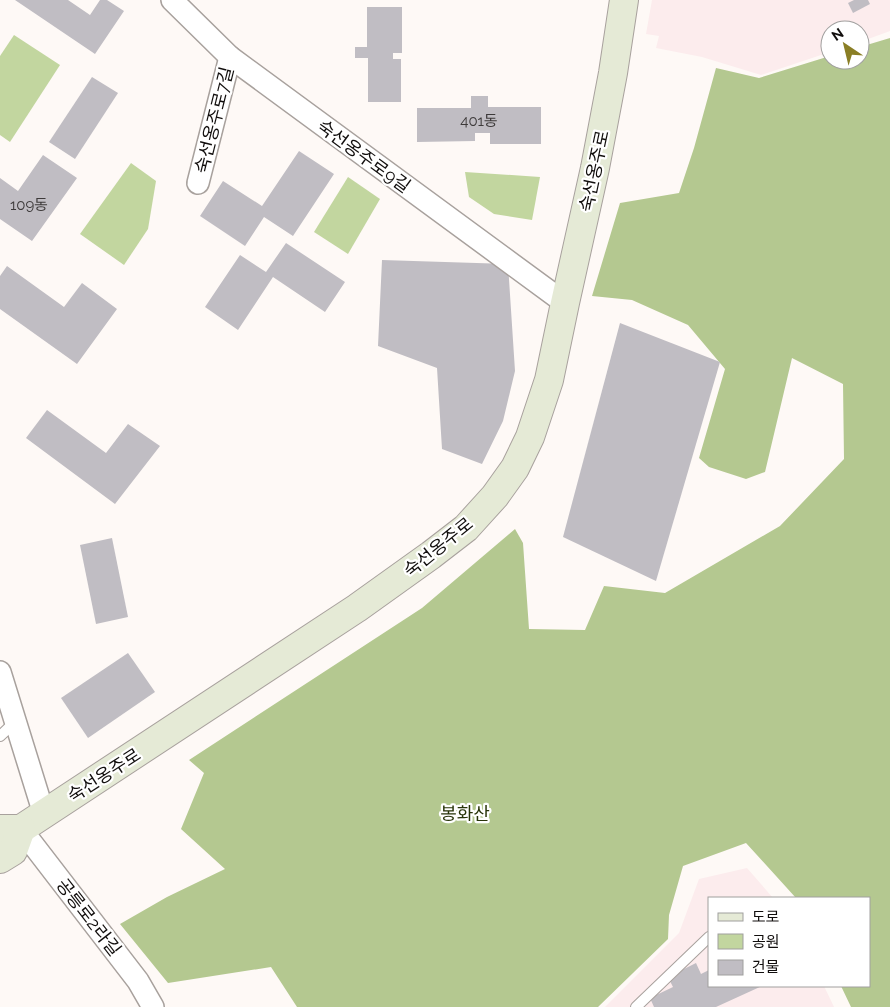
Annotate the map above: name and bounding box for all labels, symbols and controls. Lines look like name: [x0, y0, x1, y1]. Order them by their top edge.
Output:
north arrow: [820, 20, 870, 70]
text: N: [829, 25, 847, 44]
street label: 숙선옹주로7길: [191, 65, 237, 175]
house number: 401동: [460, 112, 498, 130]
street label: 숙선옹주로9길: [313, 115, 415, 197]
street label: 숙선옹주로: [575, 128, 613, 214]
house number: 109동: [10, 196, 48, 214]
street label: 숙선옹주로: [399, 513, 477, 581]
street label: 숙선옹주로: [64, 744, 144, 806]
park label: 봉화산: [440, 803, 490, 824]
street label: 공릉로2라길: [52, 874, 126, 960]
legend: [708, 897, 870, 987]
text: 도로: [752, 908, 780, 926]
text: 공원: [752, 933, 780, 951]
text: 건물: [752, 958, 780, 976]

